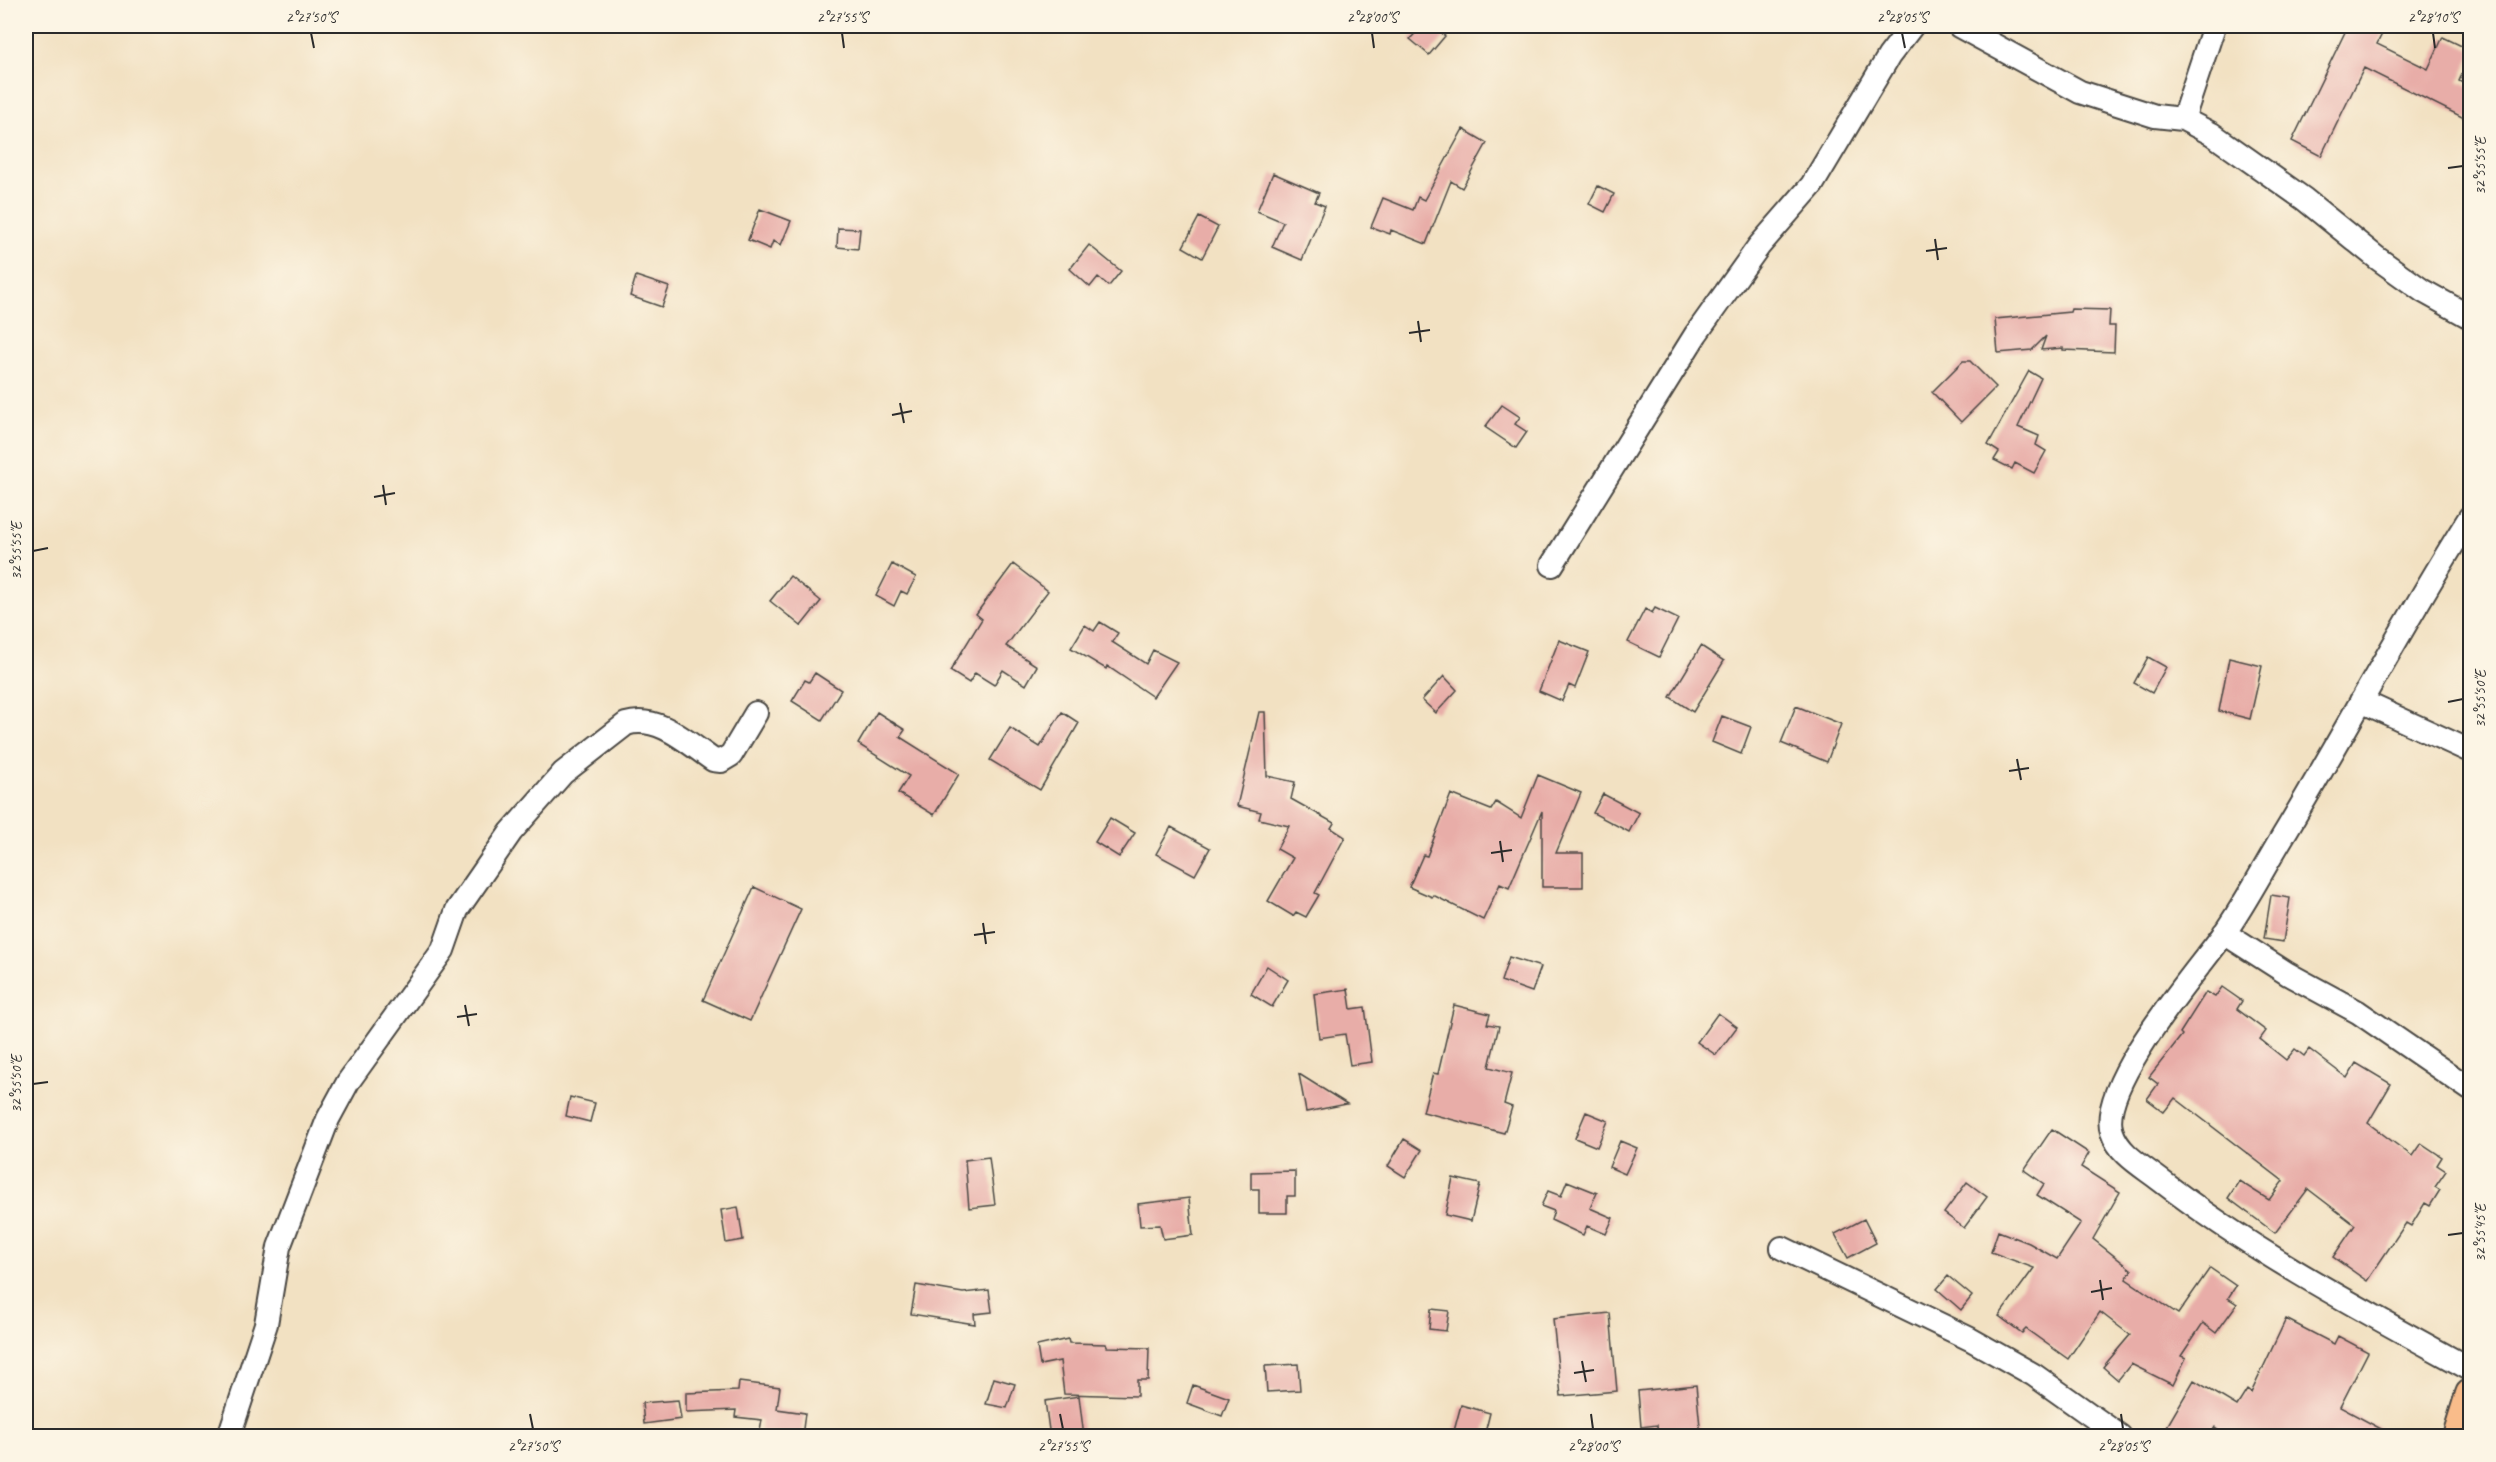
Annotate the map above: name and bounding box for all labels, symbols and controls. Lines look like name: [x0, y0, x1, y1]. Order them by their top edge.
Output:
text: 2°27'50"S: [286, 8, 339, 27]
text: 2°27'55"S: [817, 8, 870, 27]
text: 2°28'00"S: [1347, 8, 1400, 27]
text: 2°28'05"S: [1877, 8, 1930, 27]
text: 2°28'10"S: [2408, 8, 2461, 27]
text: 32°55'55"E: [2471, 135, 2490, 195]
text: 32°55'55"E: [7, 520, 26, 580]
text: 32°55'50"E: [2471, 668, 2490, 728]
text: 32°55'50"E: [7, 1053, 26, 1113]
text: 32°55'45"E: [2471, 1202, 2490, 1262]
text: 2°27'50"S: [508, 1437, 561, 1456]
text: 2°27'55"S: [1038, 1437, 1091, 1456]
text: 2°28'00"S: [1568, 1437, 1621, 1456]
text: 2°28'05"S: [2098, 1437, 2151, 1456]

